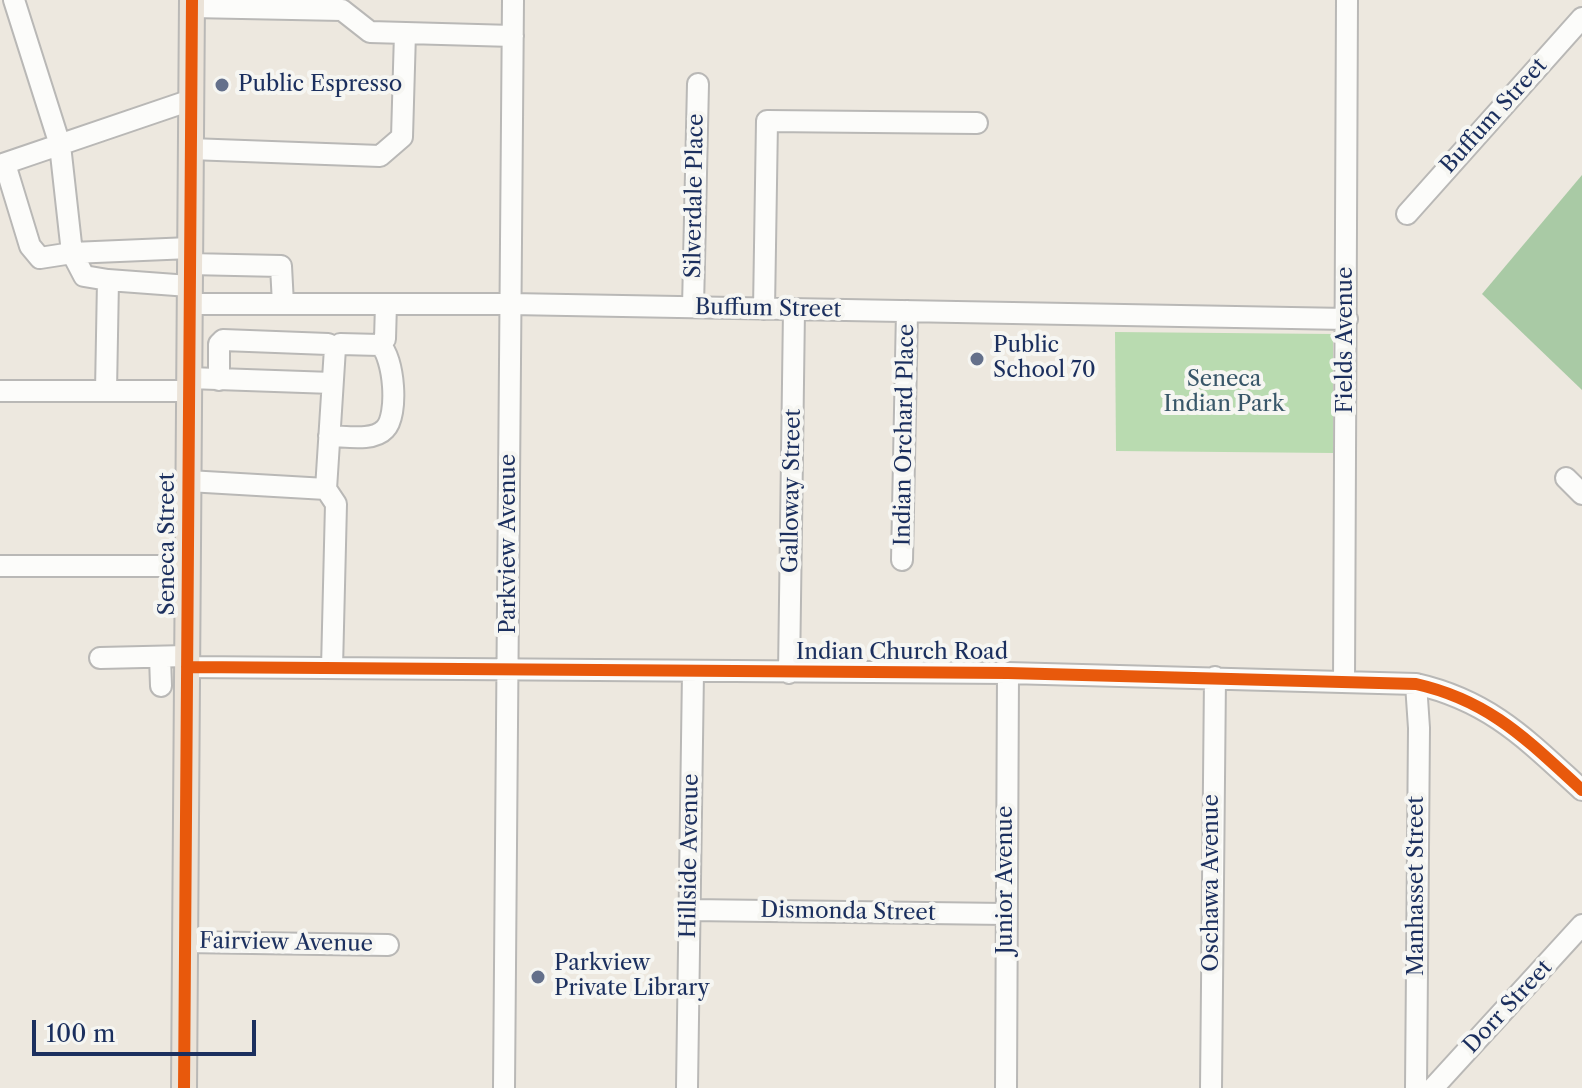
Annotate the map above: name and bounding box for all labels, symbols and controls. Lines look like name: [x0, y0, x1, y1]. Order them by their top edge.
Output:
street label: Buffum Street: [1435, 53, 1553, 179]
place label: Public Espresso: [238, 72, 402, 98]
marker: Public Espresso: [213, 76, 231, 94]
street label: Silverdale Place: [680, 113, 710, 279]
street label: Fields Avenue: [1333, 267, 1359, 413]
street label: Buffum Street: [695, 295, 841, 323]
street label: Indian Orchard Place: [890, 324, 920, 546]
place label: Public School 70: [993, 333, 1096, 384]
marker: Public School 70: [968, 350, 986, 368]
park label: Seneca Indian Park: [1163, 367, 1285, 418]
street label: Galloway Street: [777, 409, 807, 573]
street label: Parkview Avenue: [496, 454, 522, 634]
street label: Seneca Street: [155, 473, 181, 615]
street label: Indian Church Road: [796, 640, 1008, 666]
street label: Hillside Avenue: [675, 773, 705, 939]
street label: Oschawa Avenue: [1199, 794, 1225, 972]
street label: Manhasset Street: [1404, 796, 1430, 976]
street label: Junior Avenue: [993, 806, 1019, 954]
street label: Dismonda Street: [760, 897, 936, 927]
street label: Fairview Avenue: [199, 928, 373, 958]
place label: Parkview Private Library: [554, 951, 710, 1002]
street label: Dorr Street: [1458, 955, 1558, 1059]
marker: Parkview Private Library: [529, 968, 547, 986]
scale bar: [36, 1004, 260, 1054]
text: 100 m: [46, 1019, 115, 1048]

